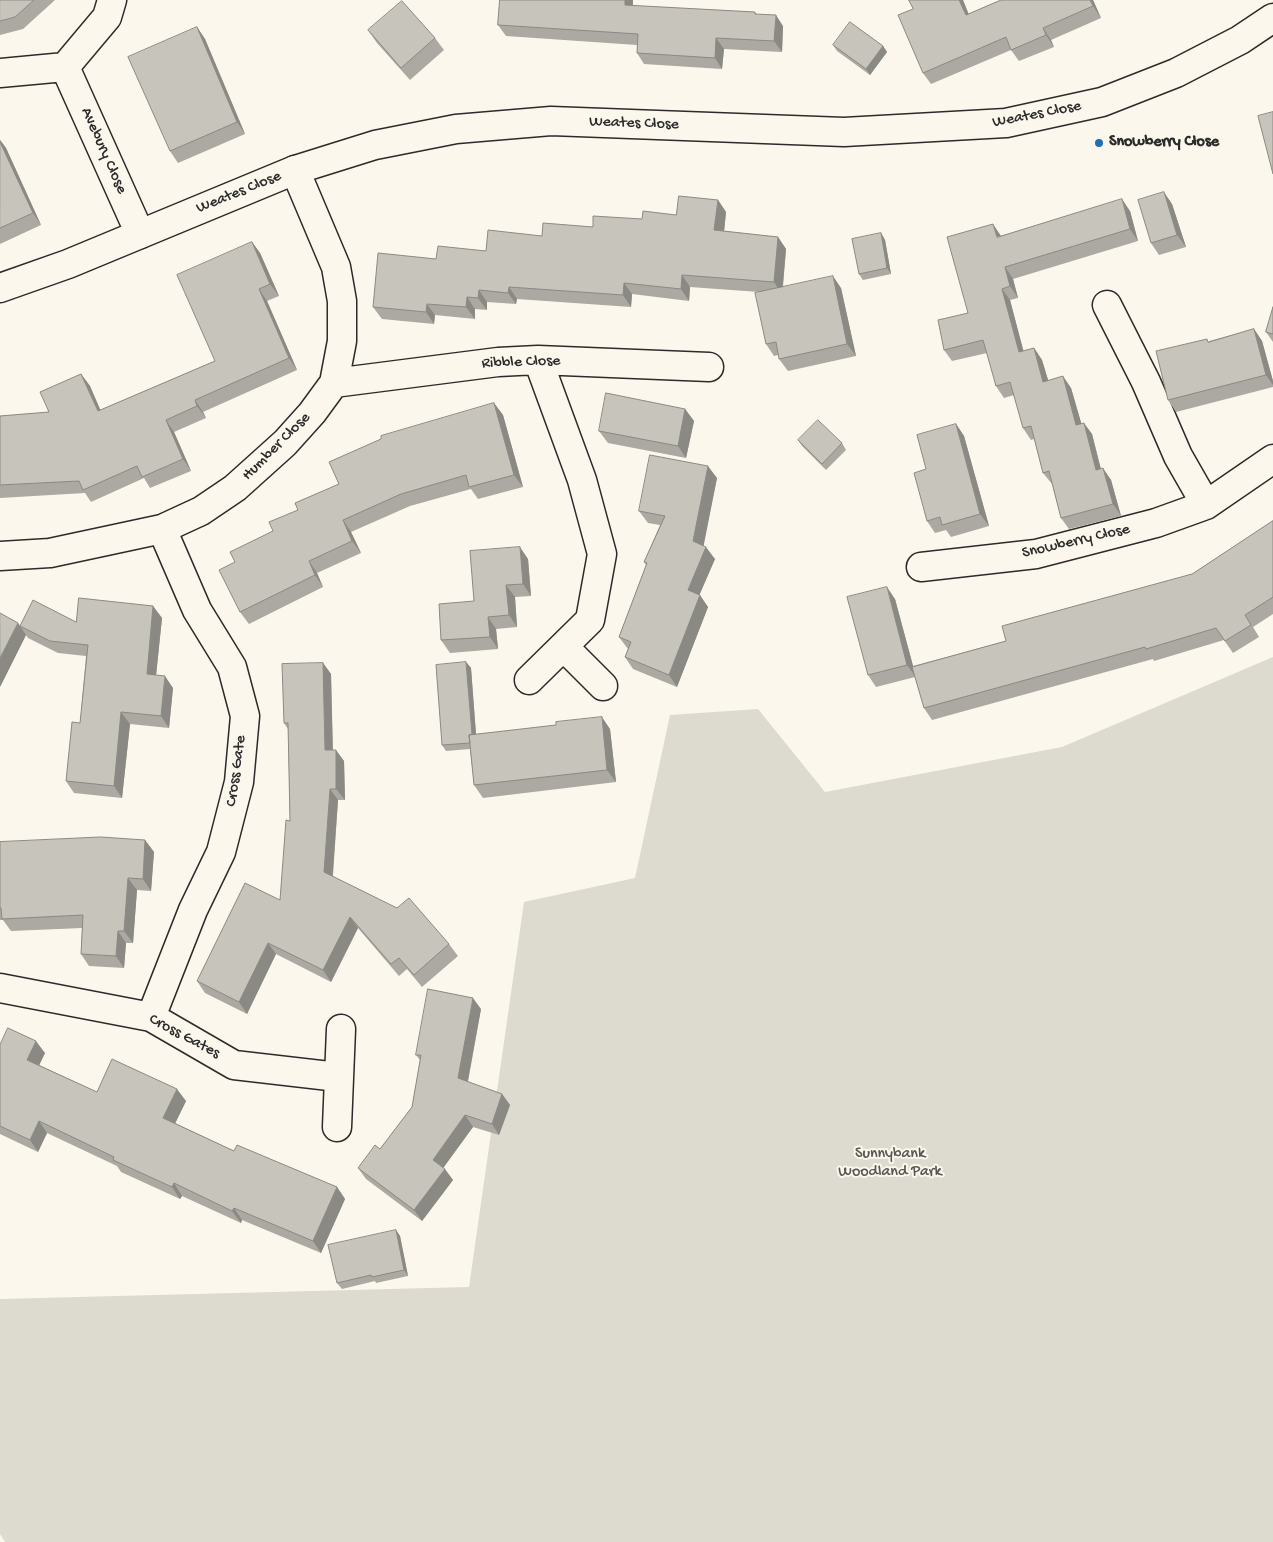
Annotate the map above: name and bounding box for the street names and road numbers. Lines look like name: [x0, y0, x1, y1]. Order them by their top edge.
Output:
street label: Weates Close: [991, 97, 1083, 133]
street label: Avebury Close: [75, 105, 131, 197]
street label: Weates Close: [589, 113, 679, 135]
street label: Weates Close: [194, 167, 284, 219]
street label: Ribble Close: [481, 352, 561, 374]
street label: Humber Close: [239, 409, 315, 485]
street label: Snowberry Close: [1020, 520, 1132, 564]
street label: Cross Gate: [222, 734, 252, 808]
street label: Cross Gates: [145, 1010, 223, 1064]

